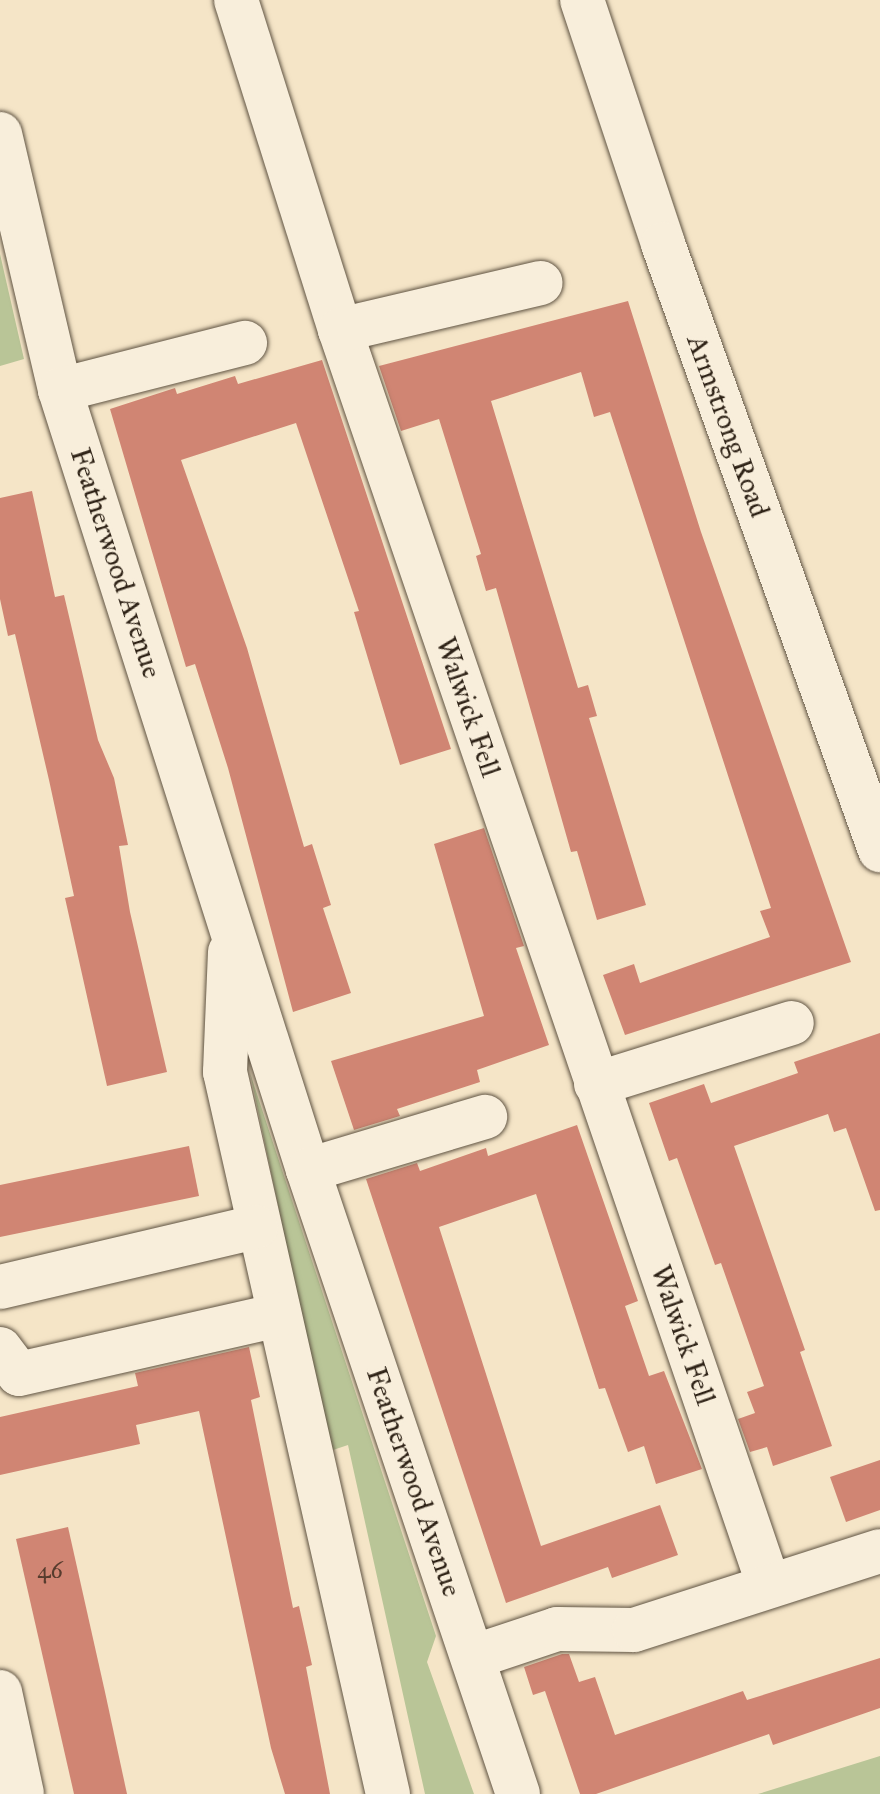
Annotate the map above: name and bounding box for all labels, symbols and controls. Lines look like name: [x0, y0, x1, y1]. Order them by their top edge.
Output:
street label: Armstrong Road: [679, 330, 777, 522]
street label: Featherwood Avenue: [63, 444, 169, 682]
street label: Walwick Fell: [428, 633, 508, 781]
street label: Walwick Fell: [643, 1261, 723, 1409]
street label: Featherwood Avenue: [359, 1363, 469, 1601]
house number: 46: [37, 1557, 63, 1585]

